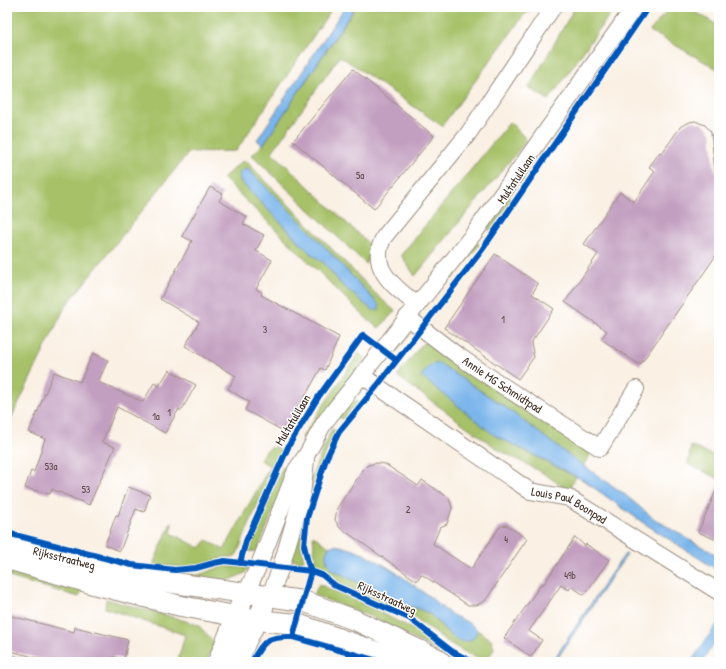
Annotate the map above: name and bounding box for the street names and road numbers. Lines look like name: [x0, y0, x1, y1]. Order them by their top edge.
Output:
street label: Multatulilaan: [493, 150, 539, 207]
street label: Annie MG Schmidtpad: [459, 352, 546, 417]
street label: Multatulilaan: [271, 391, 314, 448]
street label: Louis Paul Boonpad: [530, 482, 611, 528]
street label: Rijksstraatweg: [32, 542, 97, 574]
street label: Rijksstraatweg: [355, 577, 419, 619]

